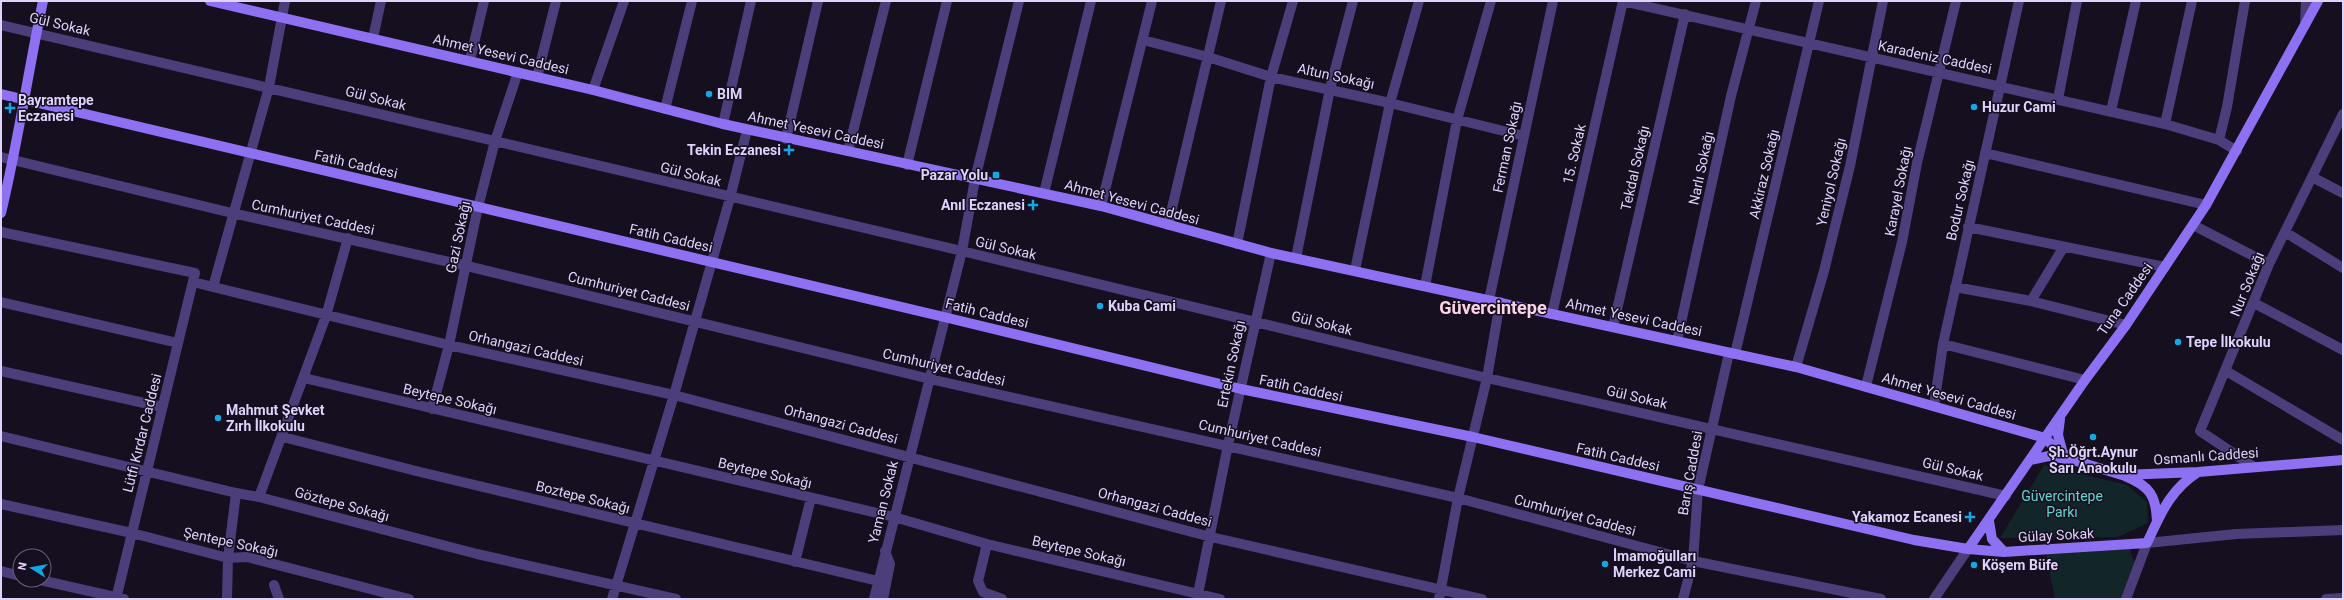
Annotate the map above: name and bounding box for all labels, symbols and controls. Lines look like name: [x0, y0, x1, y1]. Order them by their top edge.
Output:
street label: Gül Sokak: [28, 9, 93, 39]
street label: Ahmet Yesevi Caddesi: [432, 31, 570, 77]
street label: Karadeniz Caddesi: [1877, 37, 1993, 77]
street label: Altun Sokağı: [1296, 60, 1376, 92]
street label: Gül Sokak: [344, 83, 409, 114]
place label: BIM: [717, 86, 742, 102]
marker: BIM: [704, 89, 714, 99]
place label: Bayramtepe Eczanesi: [18, 92, 94, 124]
place label: Huzur Cami: [1982, 99, 2056, 115]
street label: Ferman Sokağı: [1489, 100, 1525, 194]
marker: Huzur Cami: [1969, 102, 1979, 112]
marker: Bayramtepe Eczanesi: [5, 103, 15, 113]
street label: Ahmet Yesevi Caddesi: [746, 108, 886, 152]
street label: 15. Sokak: [1559, 122, 1589, 186]
street label: Tekdal Sokağı: [1617, 124, 1653, 212]
street label: Akkiraz Sokağı: [1746, 128, 1782, 220]
street label: Narlı Sokağı: [1685, 130, 1717, 206]
street label: Yeniyol Sokağı: [1813, 136, 1849, 228]
place label: Tekin Eczanesi: [687, 142, 781, 158]
marker: Tekin Eczanesi: [784, 145, 794, 155]
street label: Karayel Sokağı: [1881, 145, 1915, 237]
street label: Fatih Caddesi: [313, 147, 399, 181]
street label: Bodur Sokağı: [1943, 158, 1977, 242]
street label: Gül Sokak: [659, 159, 724, 190]
place label: Pazar Yolu: [921, 167, 988, 183]
marker: Pazar Yolu: [991, 170, 1001, 180]
street label: Ahmet Yesevi Caddesi: [1063, 176, 1201, 228]
street label: Cumhuriyet Caddesi: [250, 196, 376, 238]
place label: Anıl Eczanesi: [941, 197, 1025, 213]
street label: Gazi Sokağı: [443, 199, 473, 275]
marker: Anıl Eczanesi: [1028, 200, 1038, 210]
street label: Fatih Caddesi: [628, 221, 714, 255]
street label: Gül Sokak: [974, 233, 1039, 263]
street label: Nur Sokağı: [2227, 249, 2267, 319]
street label: Tuna Caddesi: [2094, 260, 2156, 338]
street label: Cumhuriyet Caddesi: [566, 268, 692, 314]
street label: Fatih Caddesi: [944, 295, 1030, 331]
street label: Ahmet Yesevi Caddesi: [1564, 295, 1704, 339]
district label: Güvercintepe: [1439, 297, 1547, 318]
place label: Kuba Cami: [1108, 298, 1176, 314]
marker: Kuba Cami: [1095, 301, 1105, 311]
street label: Gül Sokak: [1290, 308, 1355, 339]
street label: Ertekin Sokağı: [1214, 319, 1248, 409]
street label: Orhangazi Caddesi: [467, 327, 585, 369]
place label: Tepe İlkokulu: [2186, 334, 2271, 350]
marker: Tepe İlkokulu: [2173, 337, 2183, 347]
street label: Cumhuriyet Caddesi: [881, 345, 1007, 389]
street label: Ahmet Yesevi Caddesi: [1880, 369, 2018, 423]
street label: Fatih Caddesi: [1258, 371, 1344, 405]
street label: Lütfi Kırdar Caddesi: [119, 372, 165, 494]
street label: Beytepe Sokağı: [402, 380, 498, 418]
street label: Gül Sokak: [1605, 382, 1670, 412]
street label: Orhangazi Caddesi: [782, 401, 900, 447]
place label: Mahmut Şevket Zırh İlkokulu: [226, 402, 325, 434]
marker: Mahmut Şevket Zırh İlkokulu: [213, 413, 223, 423]
street label: Cumhuriyet Caddesi: [1197, 416, 1323, 460]
street label: Barış Caddesi: [1675, 429, 1705, 517]
marker: Şh.Öğrt.Aynur Sarı Anaokulu: [2088, 432, 2098, 442]
street label: Fatih Caddesi: [1575, 440, 1661, 474]
place label: Şh.Öğrt.Aynur Sarı Anaokulu: [2048, 444, 2138, 476]
street label: Osmanlı Caddesi: [2153, 444, 2259, 468]
street label: Beytepe Sokağı: [717, 454, 813, 492]
street label: Gül Sokak: [1921, 454, 1986, 484]
street label: Yaman Sokak: [865, 458, 901, 545]
street label: Boztepe Sokağı: [534, 478, 632, 516]
street label: Göztepe Sokağı: [293, 484, 391, 524]
street label: Orhangazi Caddesi: [1096, 484, 1214, 530]
park label: Güvercintepe Parkı: [2021, 488, 2103, 520]
street label: Cumhuriyet Caddesi: [1512, 491, 1638, 539]
place label: Yakamoz Ecanesi: [1852, 509, 1962, 525]
marker: Yakamoz Ecanesi: [1965, 512, 1975, 522]
street label: Şentepe Sokağı: [182, 524, 280, 560]
street label: Gülay Sokak: [2017, 525, 2095, 545]
street label: Beytepe Sokağı: [1031, 532, 1127, 570]
north arrow: [12, 548, 52, 588]
place label: İmamoğulları Merkez Cami: [1613, 548, 1696, 580]
place label: Köşem Büfe: [1982, 557, 2059, 573]
marker: İmamoğulları Merkez Cami: [1600, 559, 1610, 569]
marker: Köşem Büfe: [1969, 560, 1979, 570]
text: N: [16, 561, 30, 571]

